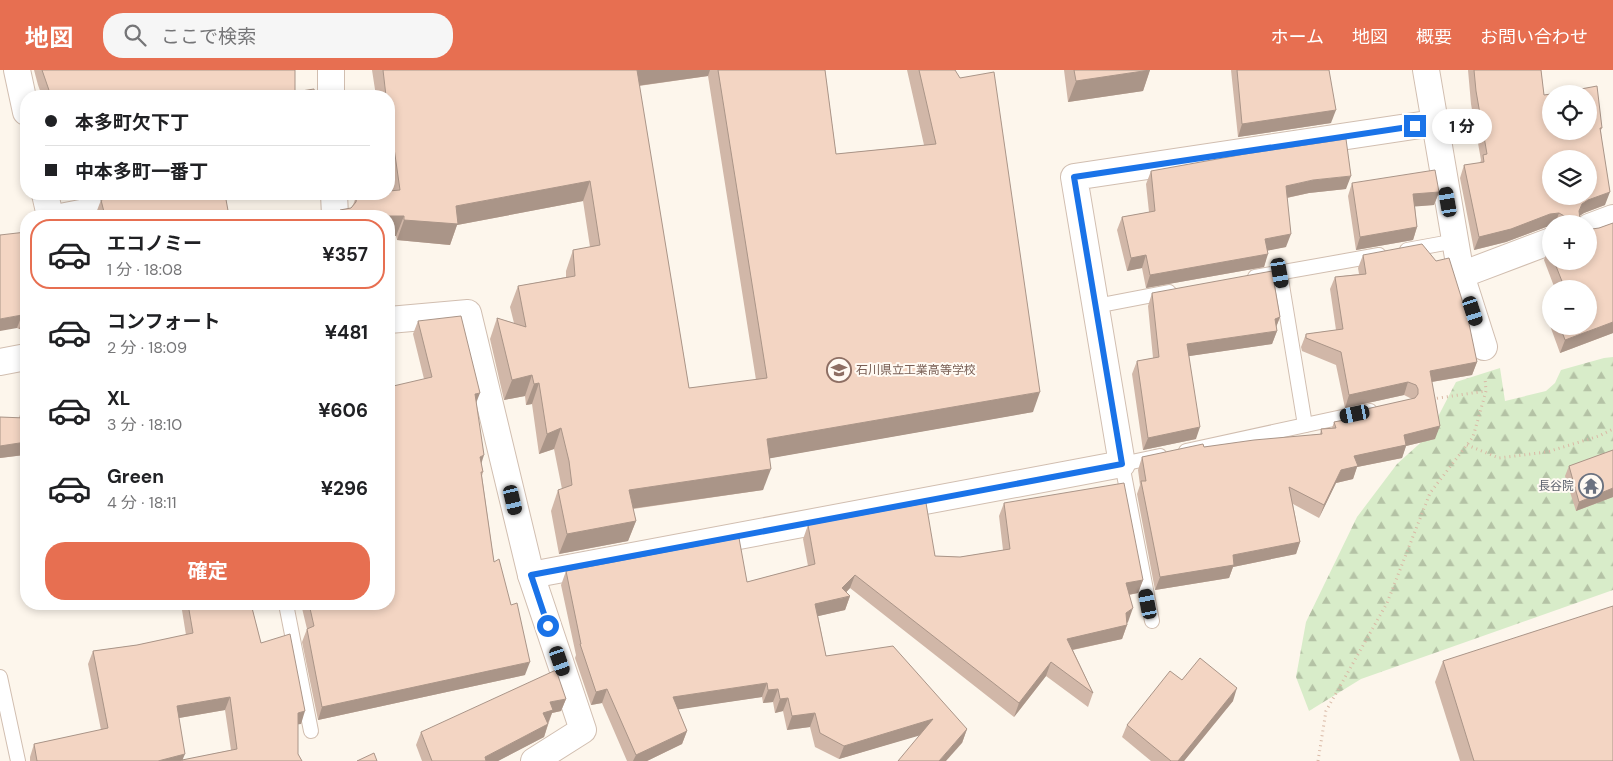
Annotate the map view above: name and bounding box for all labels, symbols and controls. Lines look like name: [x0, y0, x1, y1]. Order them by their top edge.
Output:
search box: [103, 13, 453, 58]
icon: search: [121, 21, 149, 49]
text: 地図: [25, 22, 73, 53]
text: ここで検索: [161, 24, 256, 49]
text: ホーム: [1271, 25, 1324, 49]
text: 地図: [1352, 25, 1388, 49]
text: 概要: [1416, 25, 1452, 49]
text: お問い合わせ: [1480, 25, 1588, 49]
map controls: [1542, 85, 1597, 335]
button: locate: [1542, 85, 1597, 140]
callout: 1 分: [1432, 108, 1492, 144]
text: 本多町欠下丁: [75, 110, 189, 135]
route end: [1404, 115, 1426, 137]
text: 1 分: [1449, 116, 1475, 137]
button: layers: [1542, 150, 1597, 205]
text: 中本多町一番丁: [75, 159, 208, 184]
car: [1438, 186, 1457, 218]
button: +: [1542, 215, 1597, 270]
text: エコノミー: [107, 231, 202, 256]
icon: car: [47, 232, 92, 277]
text: ¥357: [322, 242, 368, 267]
car: [1270, 257, 1289, 289]
text: 1 分 · 18:08: [107, 259, 183, 280]
button: −: [1542, 280, 1597, 335]
car: [1461, 294, 1484, 328]
text: コンフォート: [107, 309, 220, 334]
icon: car: [47, 310, 92, 355]
text: ¥481: [325, 320, 368, 345]
text: 2 分 · 18:09: [107, 337, 187, 358]
school or university icon: 石川県立工業高等学校: [826, 357, 852, 383]
place label: 石川県立工業高等学校: [856, 362, 976, 378]
text: XL: [107, 386, 130, 411]
icon: car: [47, 388, 92, 433]
text: ¥606: [318, 398, 368, 423]
car: [1338, 404, 1371, 424]
text: 3 分 · 18:10: [107, 414, 182, 435]
text: Green: [107, 464, 164, 489]
icon: car: [47, 466, 92, 511]
temple icon: 長谷院: [1578, 473, 1604, 499]
text: ¥296: [321, 476, 368, 501]
place label: 長谷院: [1538, 478, 1574, 494]
car: [502, 484, 523, 516]
text: 4 分 · 18:11: [107, 492, 177, 513]
button: 確定: [45, 542, 370, 600]
car: [1137, 588, 1158, 620]
route start: [537, 615, 559, 637]
car: [548, 644, 571, 678]

